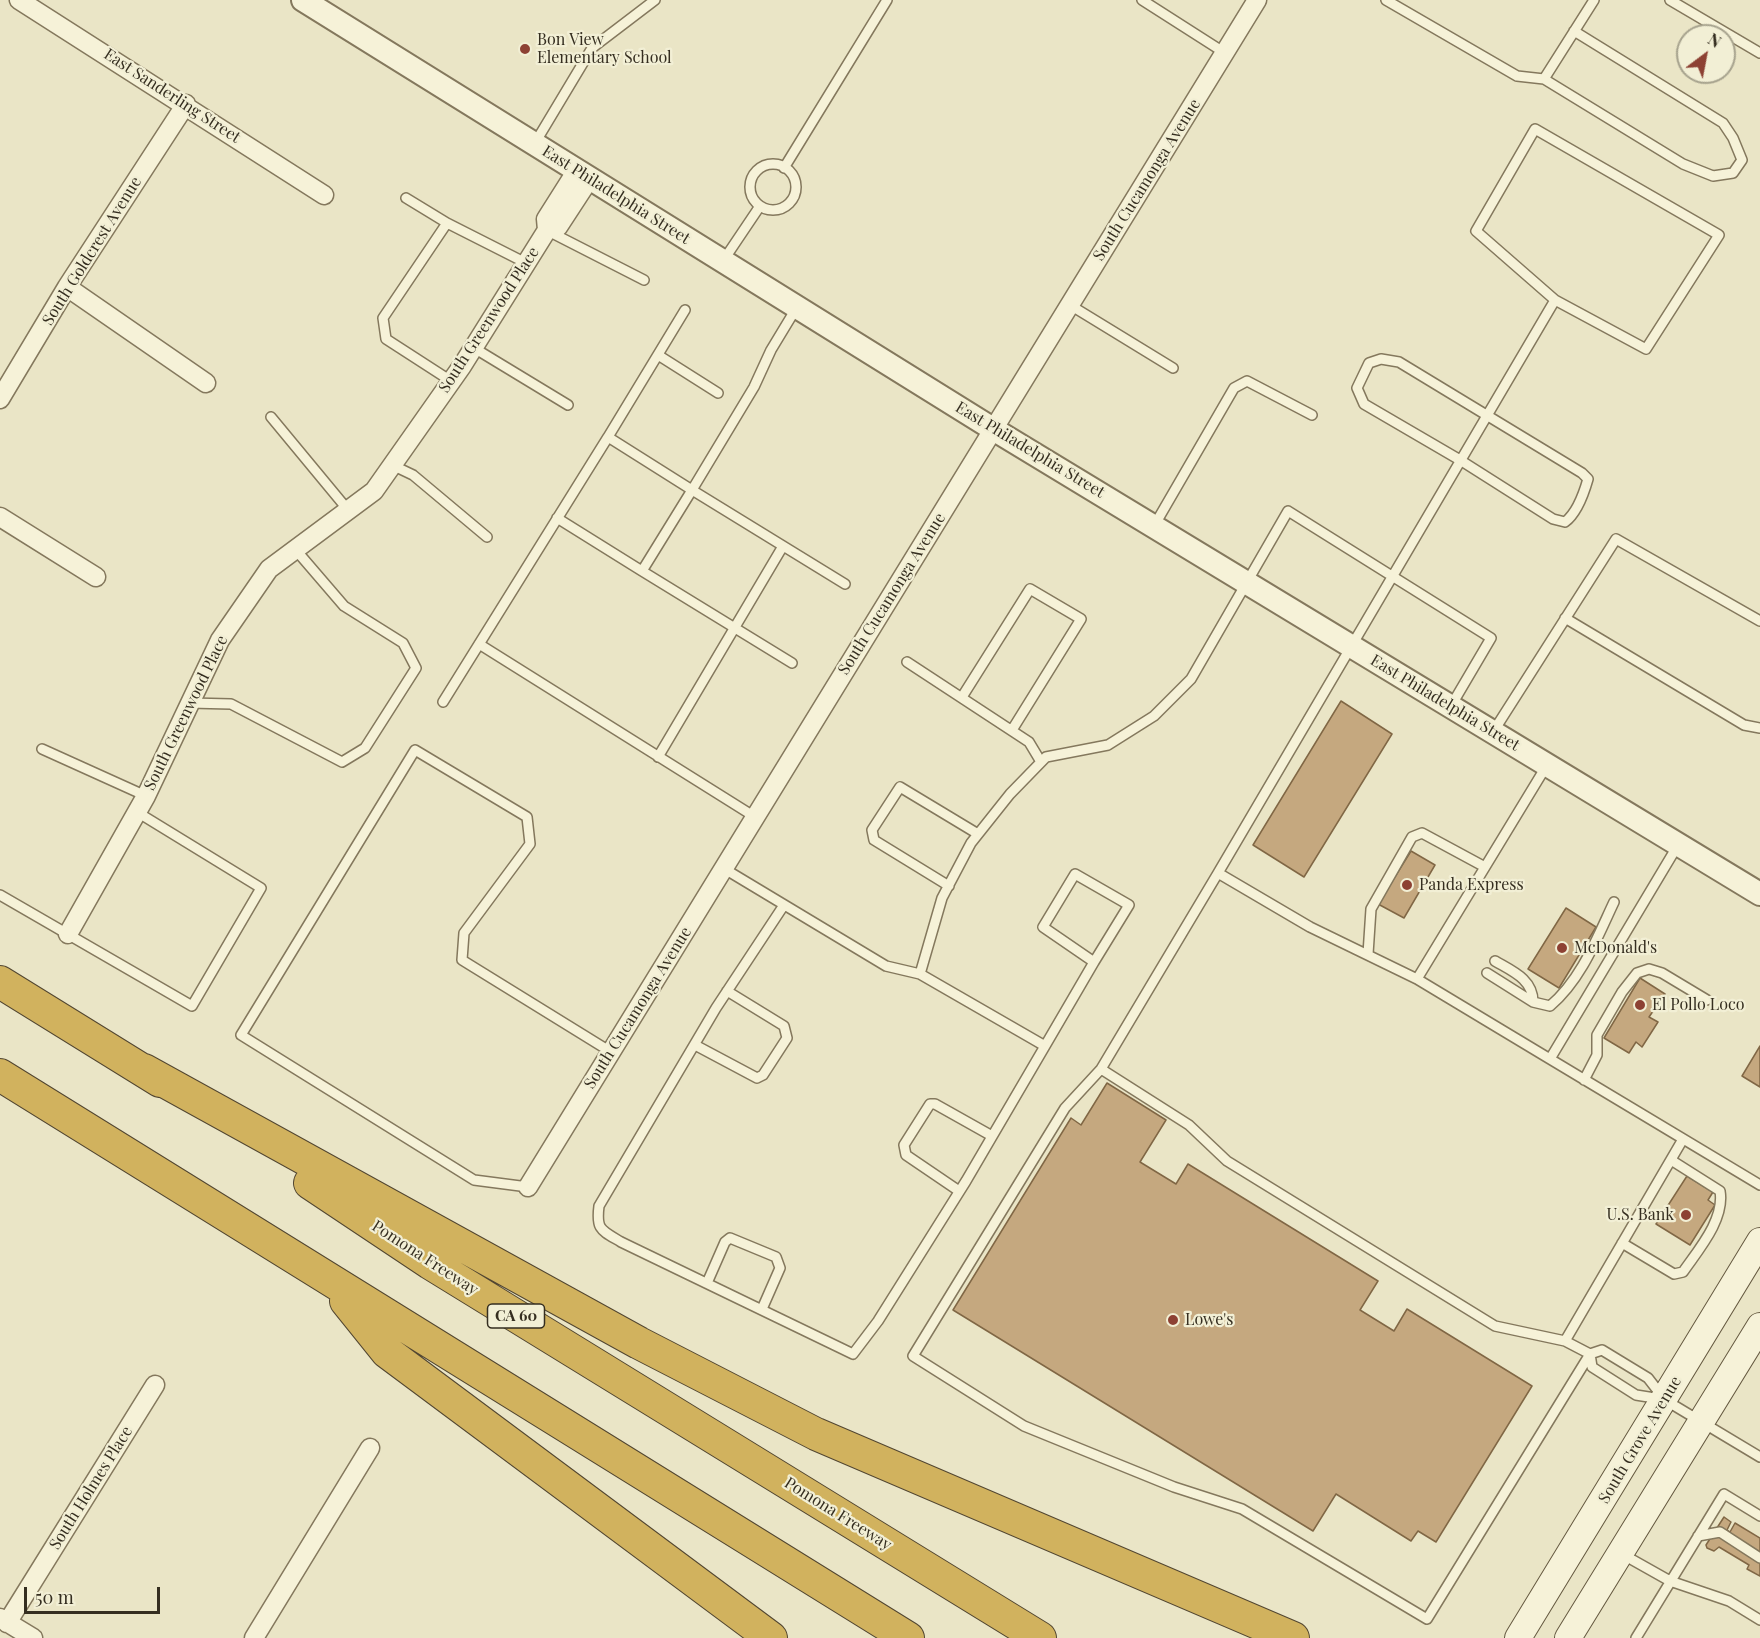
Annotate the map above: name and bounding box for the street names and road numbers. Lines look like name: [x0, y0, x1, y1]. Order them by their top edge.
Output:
street label: East Sanderling Street: [100, 45, 244, 147]
street label: South Cucamonga Avenue: [1089, 96, 1205, 264]
street label: East Philadelphia Street: [539, 142, 693, 248]
street label: South Goldcrest Avenue: [38, 173, 146, 329]
street label: South Greenwood Place: [435, 243, 543, 397]
street label: East Philadelphia Street: [952, 398, 1108, 502]
street label: South Cucamonga Avenue: [834, 510, 950, 678]
street label: South Greenwood Place: [140, 632, 232, 794]
street label: East Philadelphia Street: [1367, 651, 1523, 755]
street label: South Cucamonga Avenue: [580, 924, 696, 1092]
street label: Pomona Freeway: [368, 1217, 482, 1299]
road number: CA 60: [488, 1304, 544, 1328]
street label: South Grove Avenue: [1594, 1373, 1686, 1507]
street label: South Holmes Place: [45, 1423, 137, 1553]
street label: Pomona Freeway: [781, 1473, 895, 1555]

